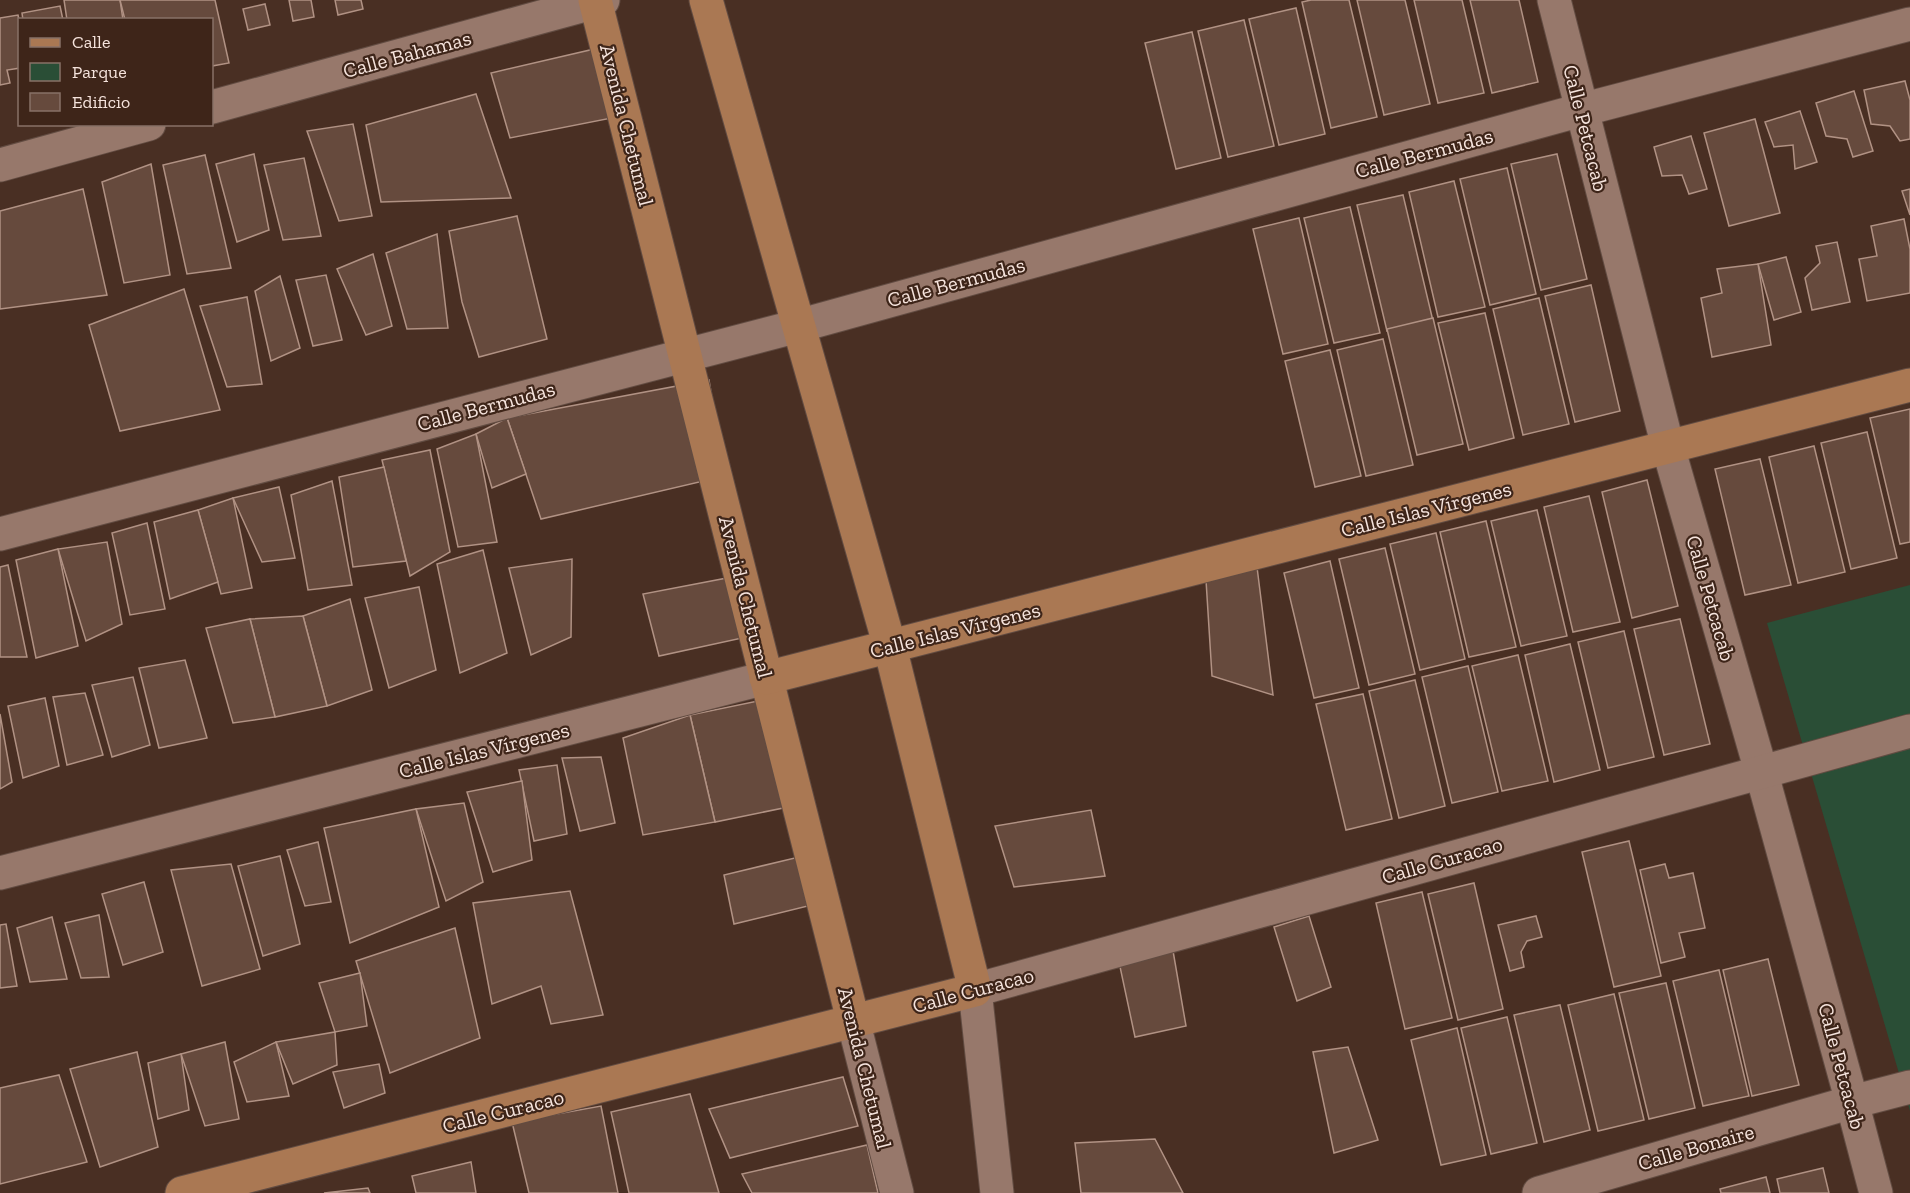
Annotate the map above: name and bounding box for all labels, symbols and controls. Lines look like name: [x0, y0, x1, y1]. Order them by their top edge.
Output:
legend: [18, 18, 213, 126]
street label: Calle Bahamas: [340, 25, 474, 83]
text: Calle: [72, 31, 110, 53]
street label: Avenida Chetumal: [595, 42, 659, 209]
text: Parque: [72, 61, 127, 83]
street label: Calle Petcacab: [1558, 62, 1614, 194]
text: Edificio: [72, 91, 130, 113]
street label: Calle Bermudas: [1352, 123, 1496, 183]
street label: Calle Bermudas: [884, 252, 1028, 312]
street label: Calle Bermudas: [414, 376, 558, 436]
street label: Calle Islas Vírgenes: [1338, 476, 1514, 542]
street label: Avenida Chetumal: [714, 514, 778, 681]
street label: Calle Petcacab: [1681, 532, 1741, 664]
street label: Calle Islas Vírgenes: [867, 597, 1043, 663]
street label: Calle Islas Vírgenes: [396, 717, 572, 783]
street label: Calle Curacao: [1379, 831, 1505, 889]
street label: Calle Curacao: [910, 962, 1036, 1018]
street label: Avenida Chetumal: [833, 985, 897, 1152]
street label: Calle Petcacab: [1813, 1000, 1871, 1132]
street label: Calle Curacao: [440, 1084, 566, 1138]
street label: Calle Bonaire: [1635, 1118, 1757, 1176]

